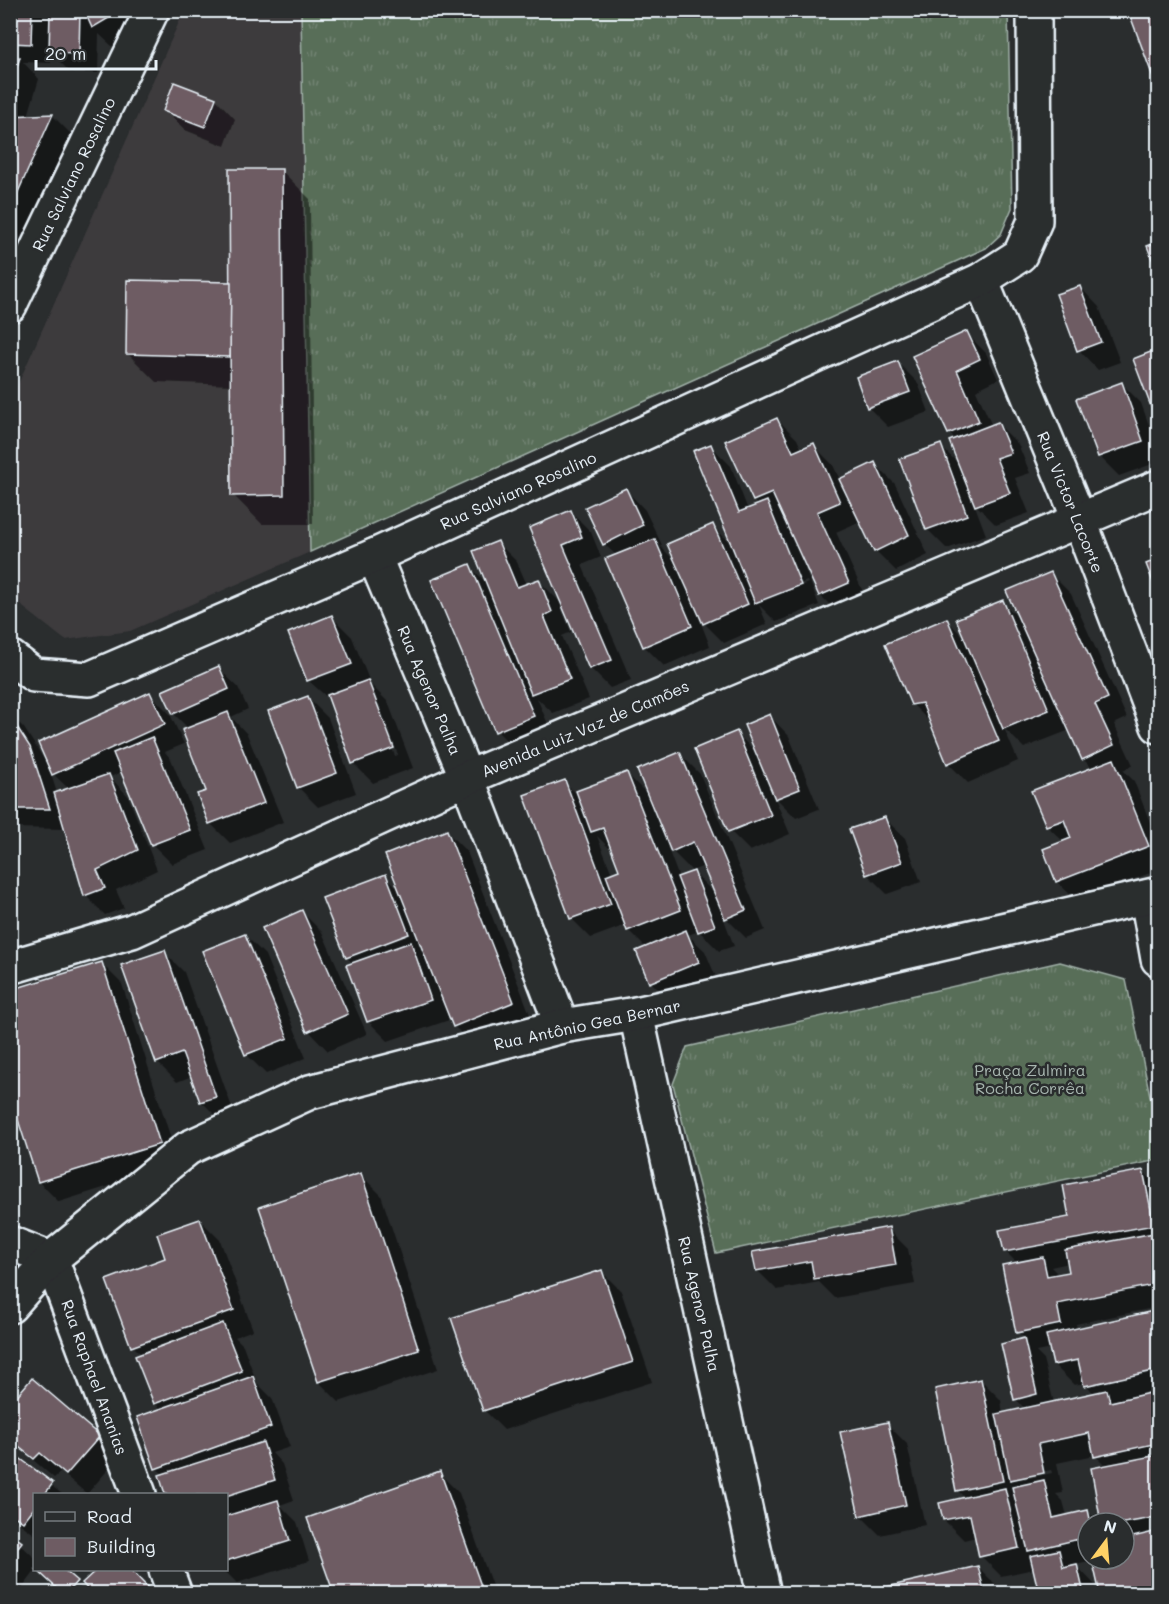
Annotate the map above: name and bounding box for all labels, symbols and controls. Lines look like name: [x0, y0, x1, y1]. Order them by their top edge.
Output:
scale bar: [36, 33, 156, 71]
text: 20 m: [45, 41, 86, 65]
street label: Rua Salviano Rosalino: [27, 94, 119, 254]
street label: Rua Victor Lacorte: [1033, 428, 1109, 576]
street label: Rua Salviano Rosalino: [437, 446, 599, 534]
street label: Rua Agenor Palha: [393, 622, 467, 758]
street label: Avenida Luiz Vaz de Camões: [478, 675, 692, 781]
street label: Rua Antônio Gea Bernar: [492, 994, 682, 1054]
park label: Praça Zulmira Rocha Corrêa: [974, 1059, 1086, 1098]
street label: Rua Agenor Palha: [674, 1234, 726, 1374]
street label: Rua Raphael Ananias: [57, 1297, 133, 1457]
legend: [33, 1493, 228, 1571]
text: Road: [87, 1504, 132, 1528]
north arrow: [1076, 1511, 1136, 1571]
text: N: [1102, 1514, 1119, 1538]
text: Building: [87, 1534, 155, 1558]

